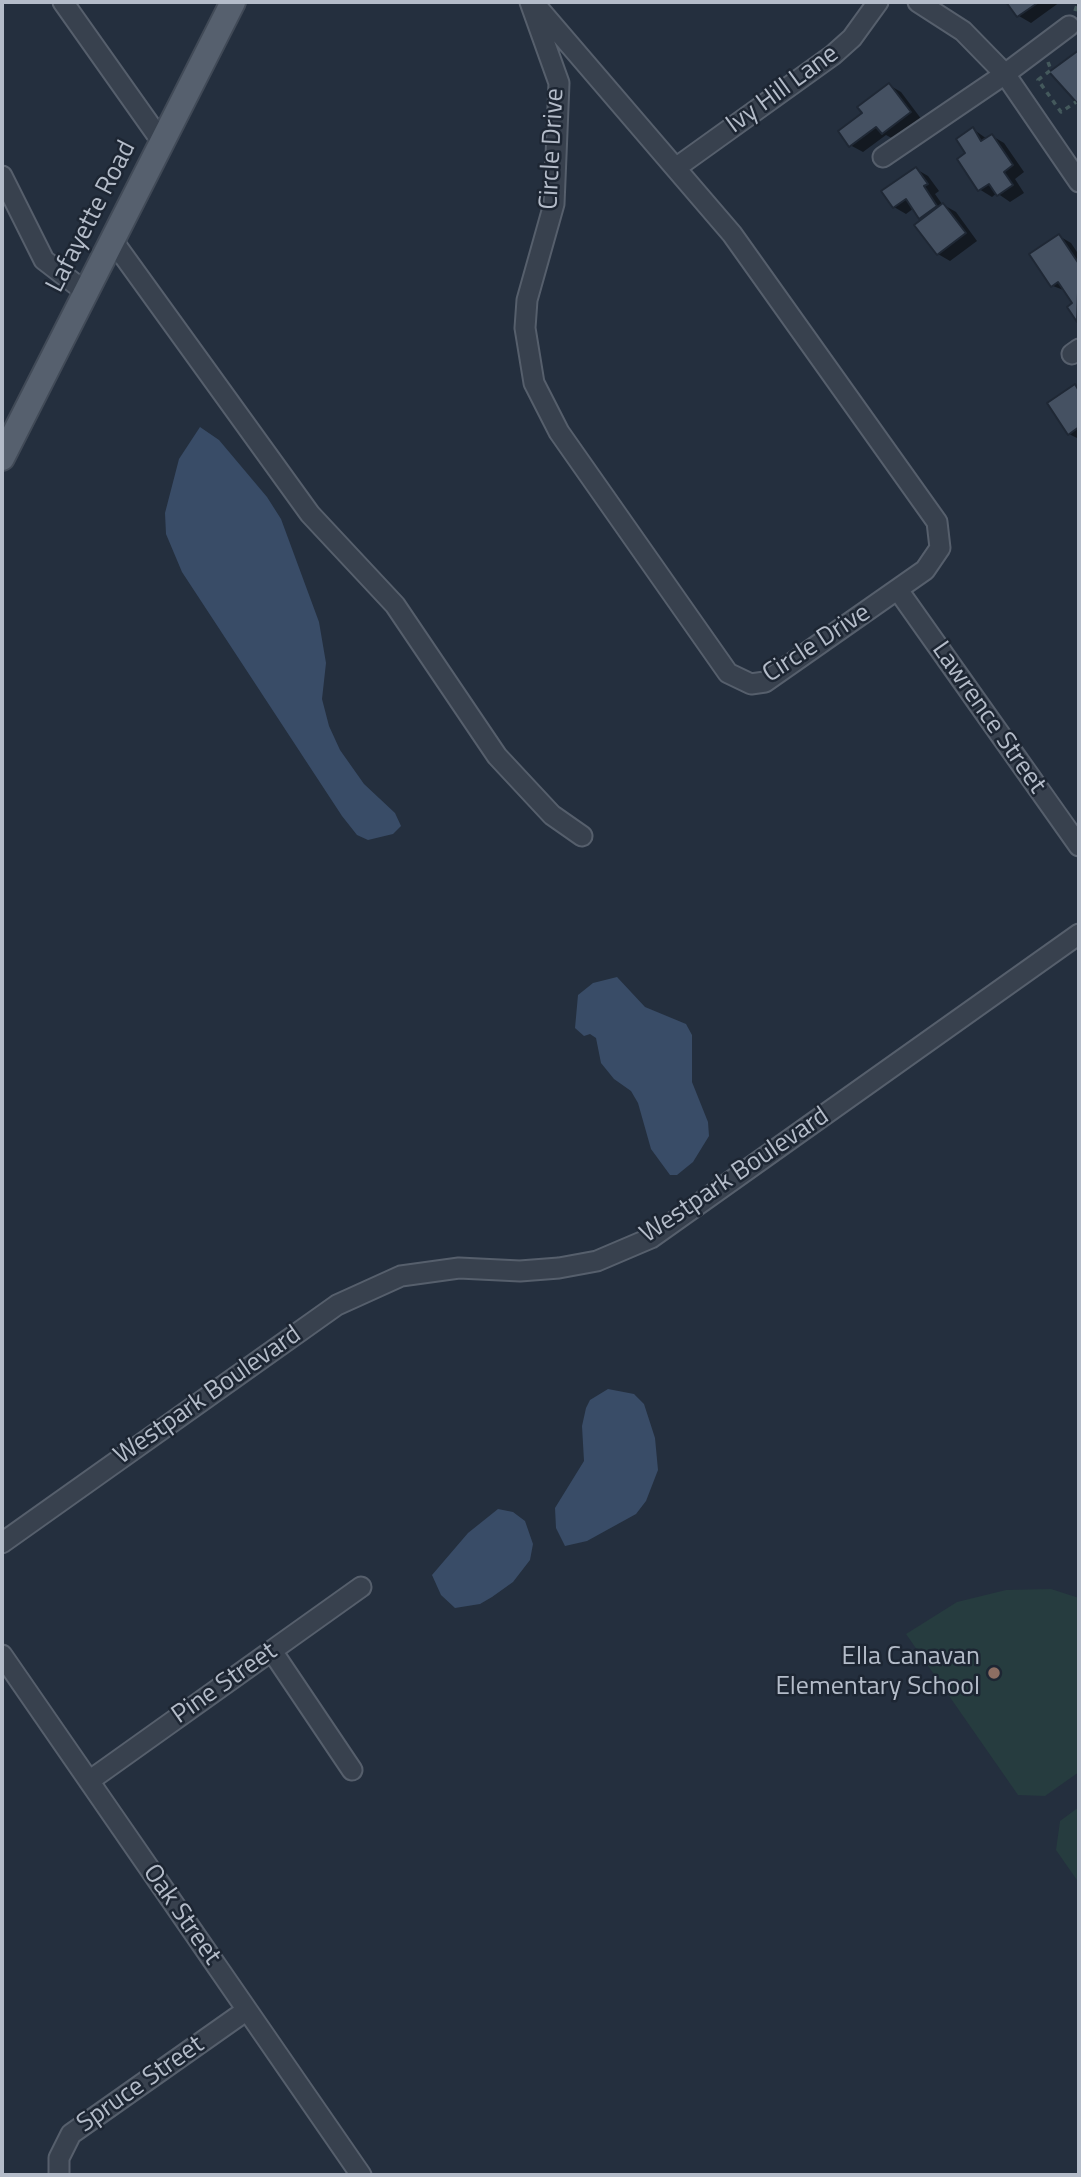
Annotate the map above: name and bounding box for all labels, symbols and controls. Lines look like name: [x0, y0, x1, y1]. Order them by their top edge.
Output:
street label: Ivy Hill Lane: [721, 39, 845, 141]
street label: Circle Drive: [534, 87, 572, 211]
street label: Lafayette Road: [40, 136, 144, 298]
street label: Circle Drive: [758, 598, 876, 690]
street label: Lawrence Street: [924, 636, 1052, 800]
street label: Westpark Boulevard: [635, 1101, 835, 1251]
street label: Westpark Boulevard: [109, 1320, 307, 1472]
street label: Pine Street: [167, 1637, 283, 1731]
place label: Ella Canavan Elementary School: [775, 1642, 980, 1704]
marker: Ella Canavan Elementary School: [986, 1665, 1002, 1681]
street label: Oak Street: [135, 1859, 227, 1971]
street label: Spruce Street: [72, 2030, 210, 2140]

